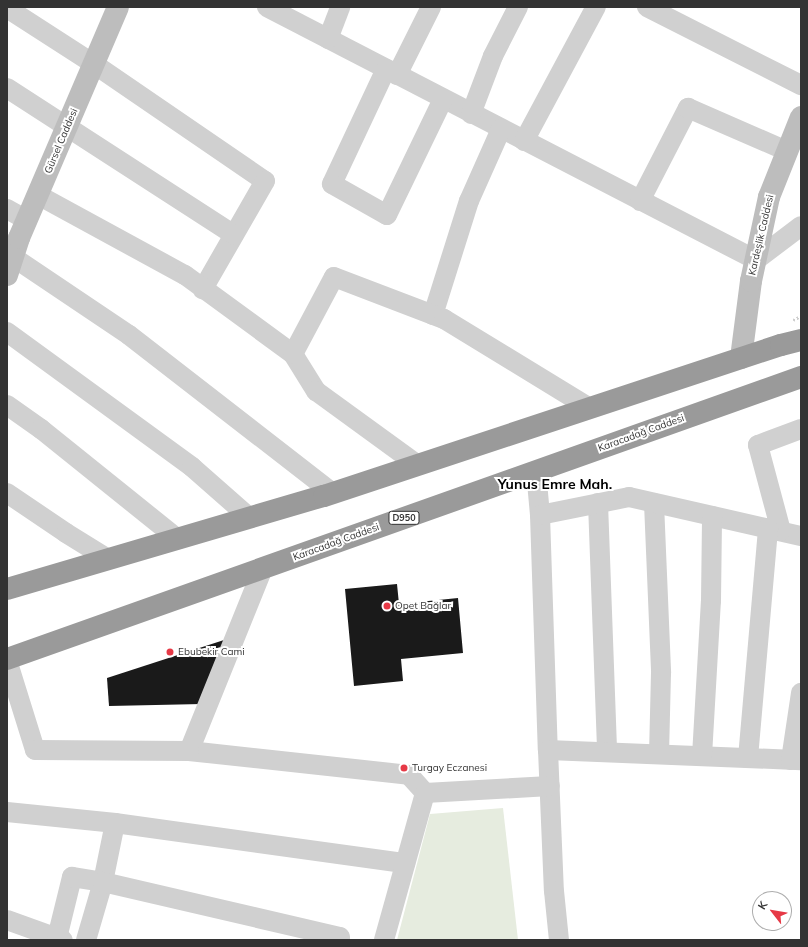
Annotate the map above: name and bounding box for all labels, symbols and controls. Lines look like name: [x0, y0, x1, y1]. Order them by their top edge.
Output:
street label: Gürsel Caddesi: [42, 107, 80, 175]
street label: Kardeşlik Caddesi: [746, 194, 776, 276]
street label: Karacadağ Caddesi: [596, 412, 686, 454]
district label: Yunus Emre Mah.: [498, 476, 612, 492]
road number: D950: [388, 511, 420, 525]
street label: Karacadağ Caddesi: [291, 521, 381, 563]
place label: Opet Bağlar: [395, 600, 451, 612]
marker: Opet Bağlar: [382, 601, 392, 611]
place label: Ebubekir Cami: [178, 646, 245, 658]
marker: Ebubekir Cami: [165, 647, 175, 657]
place label: Turgay Eczanesi: [412, 762, 487, 774]
marker: Turgay Eczanesi: [399, 763, 409, 773]
north arrow: [752, 891, 792, 931]
text: K: [755, 899, 770, 912]

